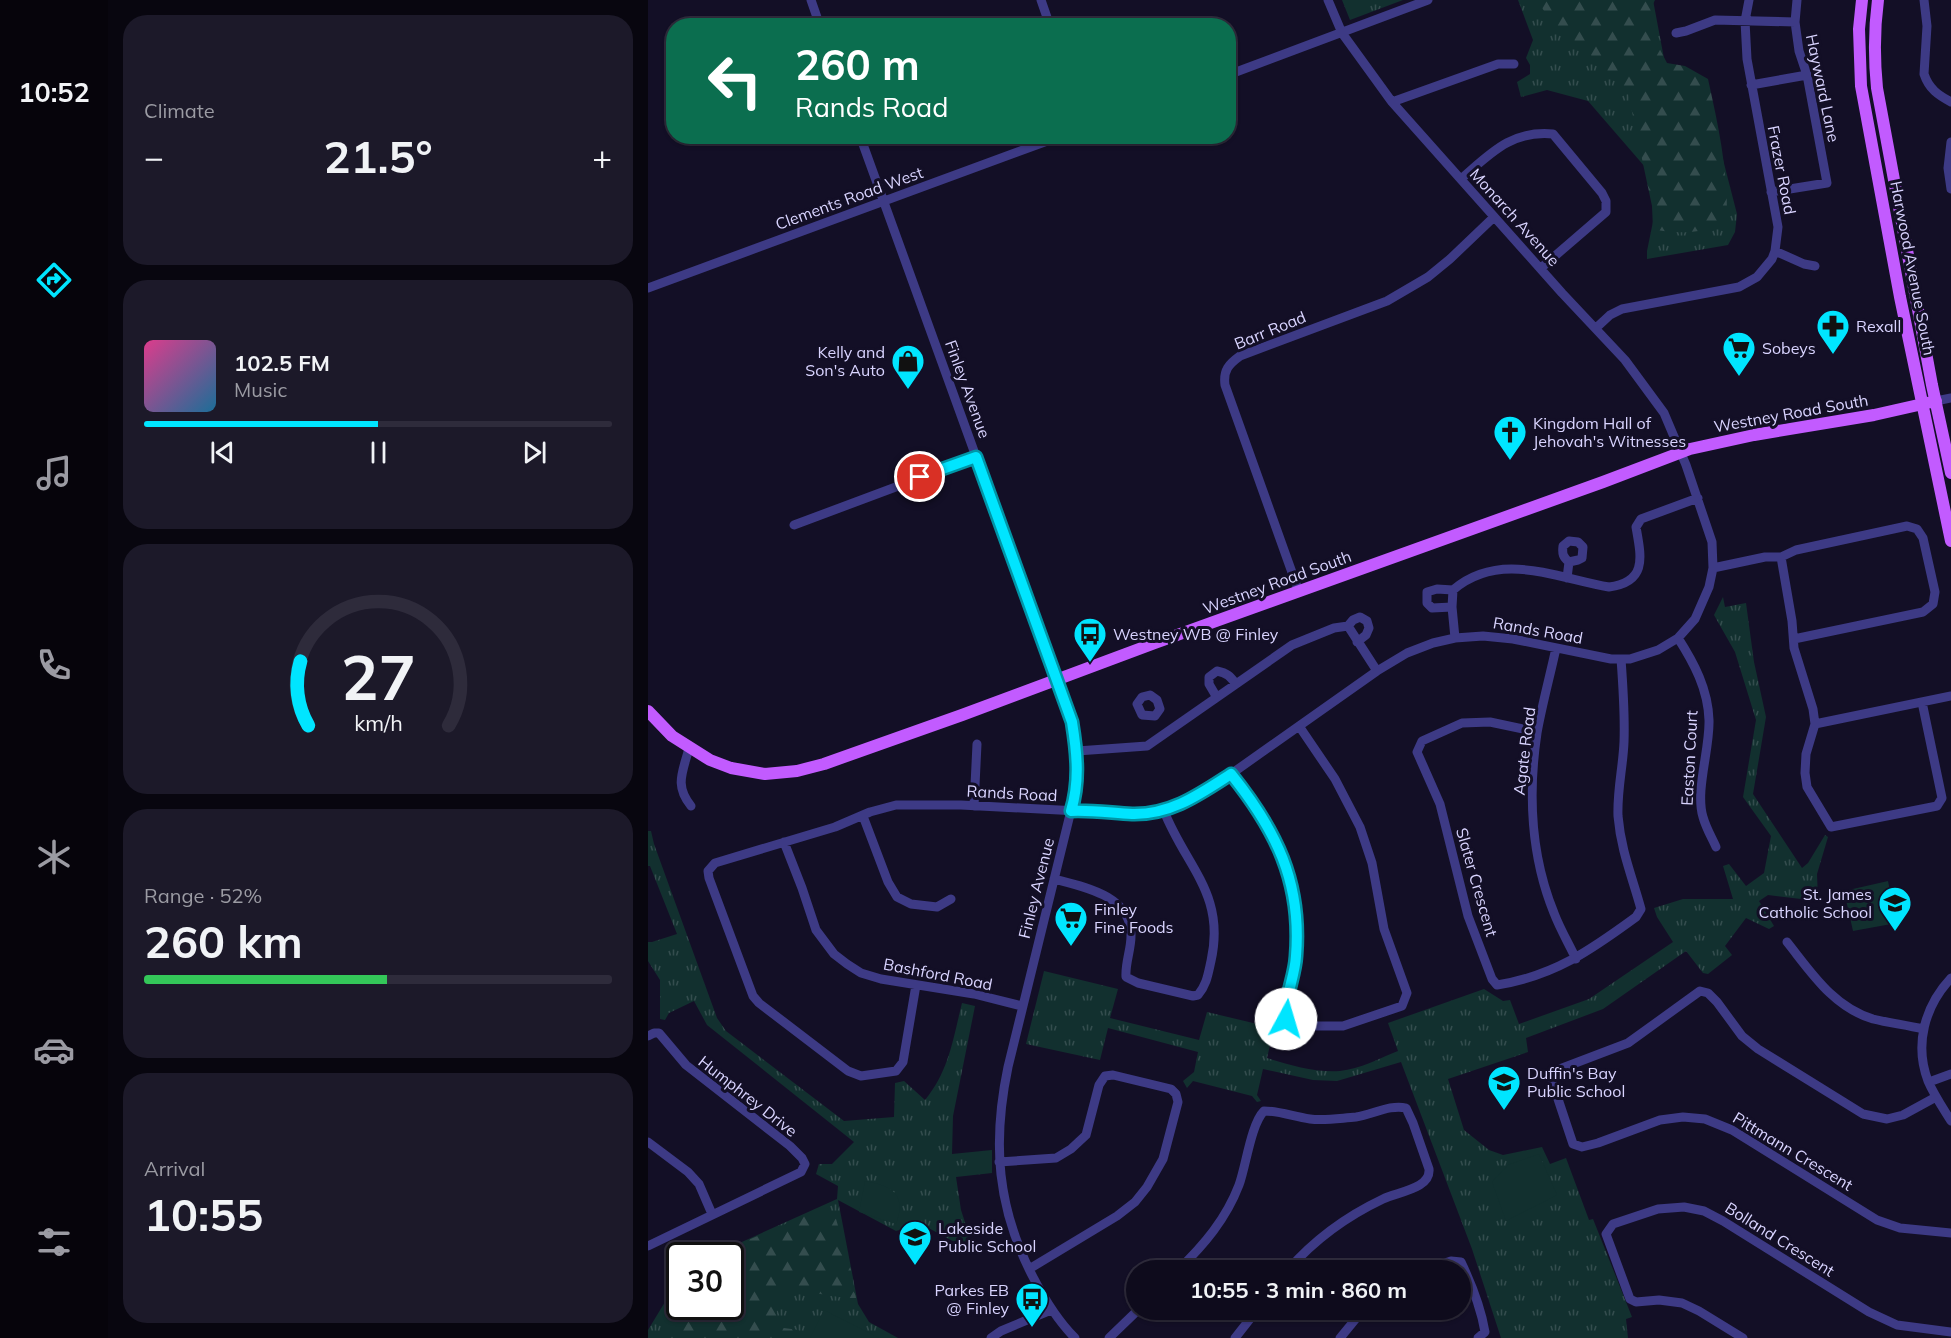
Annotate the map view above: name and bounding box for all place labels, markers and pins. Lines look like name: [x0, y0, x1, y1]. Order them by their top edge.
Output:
pharmacy icon: Rexall: [1815, 308, 1851, 355]
place label: Rexall: [1856, 316, 1901, 336]
supermarket icon: Sobeys: [1721, 330, 1757, 377]
place label: Sobeys: [1762, 338, 1816, 358]
place label: Kelly and Son's Auto: [805, 342, 885, 380]
shop icon: Kelly and Son's Auto: [890, 343, 926, 390]
place label: Kingdom Hall of Jehovah's Witnesses: [1533, 413, 1686, 451]
church icon: Kingdom Hall of Jehovah's Witnesses: [1492, 414, 1528, 461]
pin: [894, 451, 945, 502]
bus stop icon: Westney WB @ Finley: [1072, 616, 1108, 663]
place label: Westney WB @ Finley: [1113, 624, 1279, 644]
place label: St. James Catholic School: [1759, 884, 1872, 922]
school or university icon: St. James Catholic School: [1877, 885, 1913, 932]
place label: Finley Fine Foods: [1094, 899, 1174, 937]
supermarket icon: Finley Fine Foods: [1053, 900, 1089, 947]
place label: Duffin's Bay Public School: [1527, 1063, 1625, 1101]
school or university icon: Duffin's Bay Public School: [1486, 1064, 1522, 1111]
place label: Lakeside Public School: [938, 1218, 1036, 1256]
school or university icon: Lakeside Public School: [897, 1219, 933, 1266]
place label: Parkes EB @ Finley: [934, 1280, 1009, 1318]
bus stop icon: Parkes EB @ Finley: [1014, 1281, 1050, 1328]

